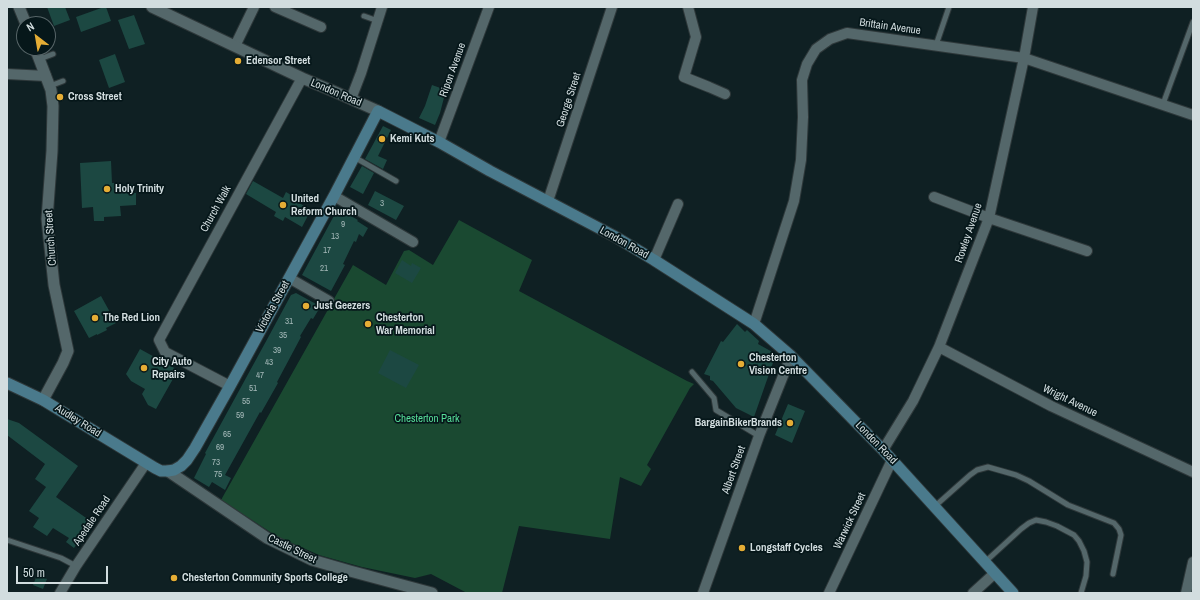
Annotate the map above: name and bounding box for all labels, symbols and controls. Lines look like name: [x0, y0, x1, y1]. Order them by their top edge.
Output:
north arrow: [16, 16, 56, 56]
street label: Brittain Avenue: [858, 16, 922, 38]
text: N: [24, 19, 37, 34]
street label: Ripon Avenue: [437, 41, 469, 99]
place label: Edensor Street: [246, 54, 310, 68]
marker: Edensor Street: [233, 56, 243, 66]
street label: George Street: [554, 71, 584, 129]
street label: London Road: [308, 76, 364, 110]
place label: Cross Street: [68, 90, 122, 104]
marker: Cross Street: [55, 92, 65, 102]
place label: Kemi Kuts: [390, 132, 435, 146]
marker: Kemi Kuts: [377, 134, 387, 144]
place label: Holy Trinity: [115, 182, 164, 196]
street label: Church Walk: [198, 183, 234, 235]
marker: Holy Trinity: [102, 184, 112, 194]
place label: United Reform Church: [291, 192, 357, 218]
house number: 3: [380, 199, 384, 209]
marker: United Reform Church: [278, 200, 288, 210]
street label: Rowley Avenue: [953, 201, 985, 265]
street label: Church Street: [42, 210, 60, 266]
house number: 9: [341, 220, 345, 230]
street label: London Road: [597, 224, 651, 262]
house number: 13: [331, 232, 339, 242]
house number: 17: [323, 246, 331, 256]
house number: 21: [320, 264, 328, 274]
street label: Victoria Street: [253, 279, 293, 335]
place label: Just Geezers: [314, 299, 370, 313]
marker: Just Geezers: [301, 301, 311, 311]
place label: The Red Lion: [103, 311, 160, 325]
place label: Chesterton War Memorial: [376, 311, 435, 337]
marker: The Red Lion: [90, 313, 100, 323]
house number: 31: [285, 317, 293, 327]
marker: Chesterton War Memorial: [363, 319, 373, 329]
house number: 35: [279, 331, 287, 341]
house number: 39: [273, 346, 281, 356]
place label: Chesterton Vision Centre: [749, 351, 807, 377]
place label: City Auto Repairs: [152, 355, 192, 381]
house number: 43: [265, 358, 273, 368]
marker: Chesterton Vision Centre: [736, 359, 746, 369]
marker: City Auto Repairs: [139, 363, 149, 373]
house number: 47: [256, 371, 264, 381]
street label: Wright Avenue: [1040, 382, 1100, 420]
house number: 51: [249, 384, 257, 394]
house number: 55: [242, 397, 250, 407]
street label: Audley Road: [53, 402, 103, 440]
house number: 59: [236, 411, 244, 421]
park label: Chesterton Park: [394, 412, 460, 426]
place label: BargainBikerBrands: [695, 416, 782, 430]
marker: BargainBikerBrands: [785, 418, 795, 428]
street label: London Road: [852, 419, 900, 467]
house number: 65: [223, 430, 231, 440]
house number: 69: [216, 443, 224, 453]
street label: Albert Street: [719, 444, 749, 496]
house number: 73: [212, 458, 220, 468]
house number: 75: [214, 470, 222, 480]
street label: Warwick Street: [831, 491, 869, 551]
street label: Apedale Road: [71, 494, 113, 548]
street label: Castle Street: [266, 532, 318, 566]
place label: Longstaff Cycles: [750, 541, 823, 555]
marker: Longstaff Cycles: [737, 543, 747, 553]
scale bar: [18, 558, 110, 584]
text: 50 m: [23, 565, 45, 581]
place label: Chesterton Community Sports College: [182, 571, 348, 585]
marker: Chesterton Community Sports College: [169, 573, 179, 583]

